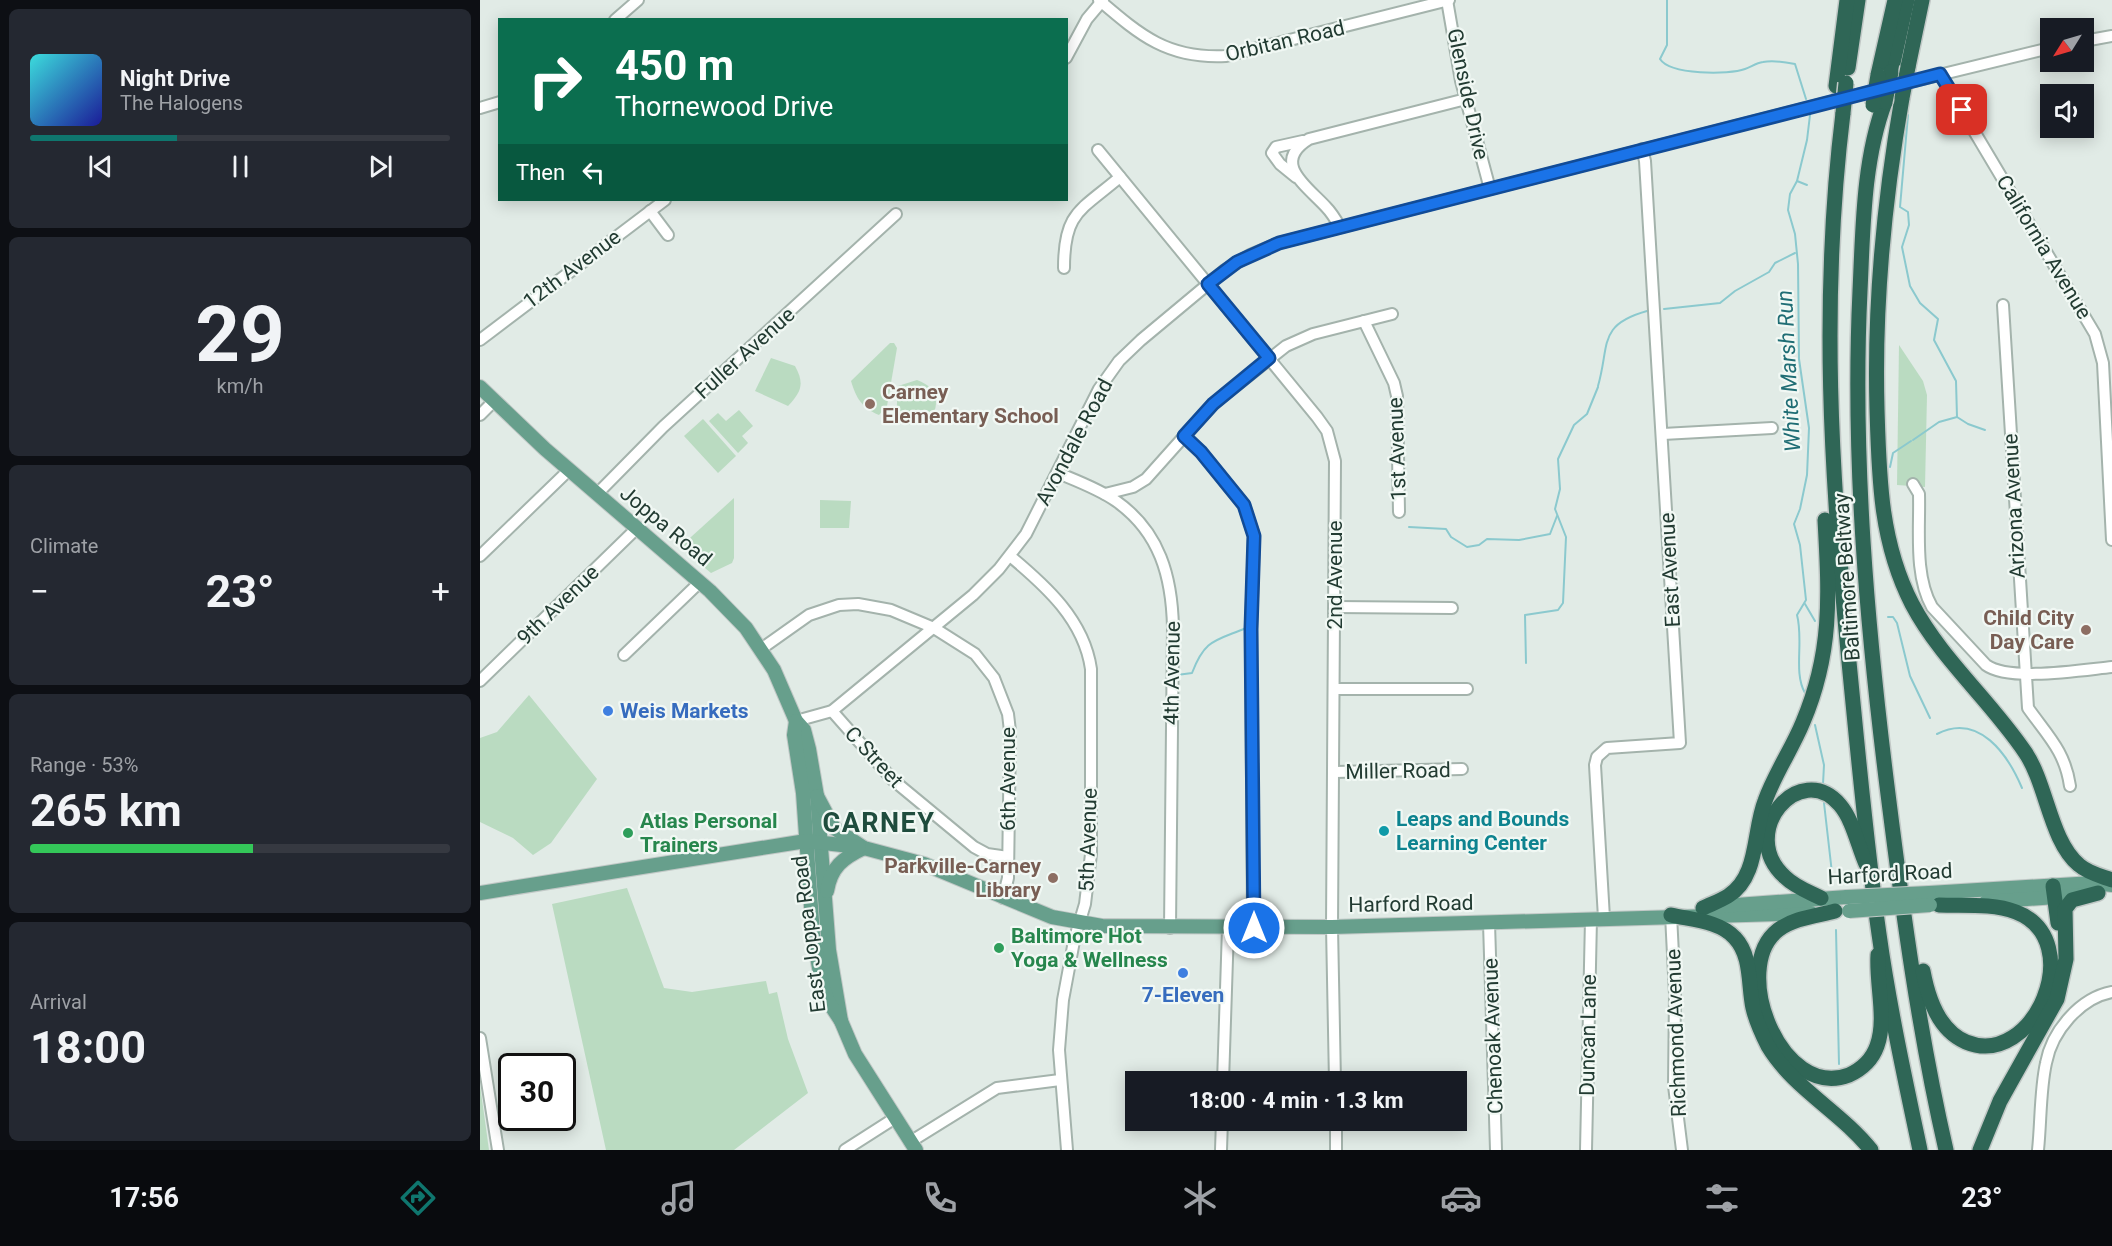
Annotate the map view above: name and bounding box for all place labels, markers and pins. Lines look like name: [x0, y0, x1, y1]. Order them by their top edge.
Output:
pin: [1936, 84, 1987, 135]
place label: Carney Elementary School: [882, 380, 1059, 428]
marker: Carney Elementary School: [863, 397, 877, 411]
place label: Child City Day Care: [1983, 606, 2074, 654]
marker: Child City Day Care: [2079, 623, 2093, 637]
place label: Weis Markets: [620, 699, 749, 723]
marker: Weis Markets: [601, 704, 615, 718]
place label: Leaps and Bounds Learning Center: [1396, 807, 1569, 855]
place label: Atlas Personal Trainers: [640, 809, 777, 857]
marker: Leaps and Bounds Learning Center: [1377, 824, 1391, 838]
marker: Atlas Personal Trainers: [621, 826, 635, 840]
place label: Parkville-Carney Library: [884, 854, 1041, 902]
marker: Parkville-Carney Library: [1046, 871, 1060, 885]
place label: Baltimore Hot Yoga & Wellness: [1011, 924, 1168, 972]
marker: Baltimore Hot Yoga & Wellness: [992, 941, 1006, 955]
marker: 7-Eleven: [1176, 966, 1190, 980]
place label: 7-Eleven: [1142, 983, 1224, 1007]

